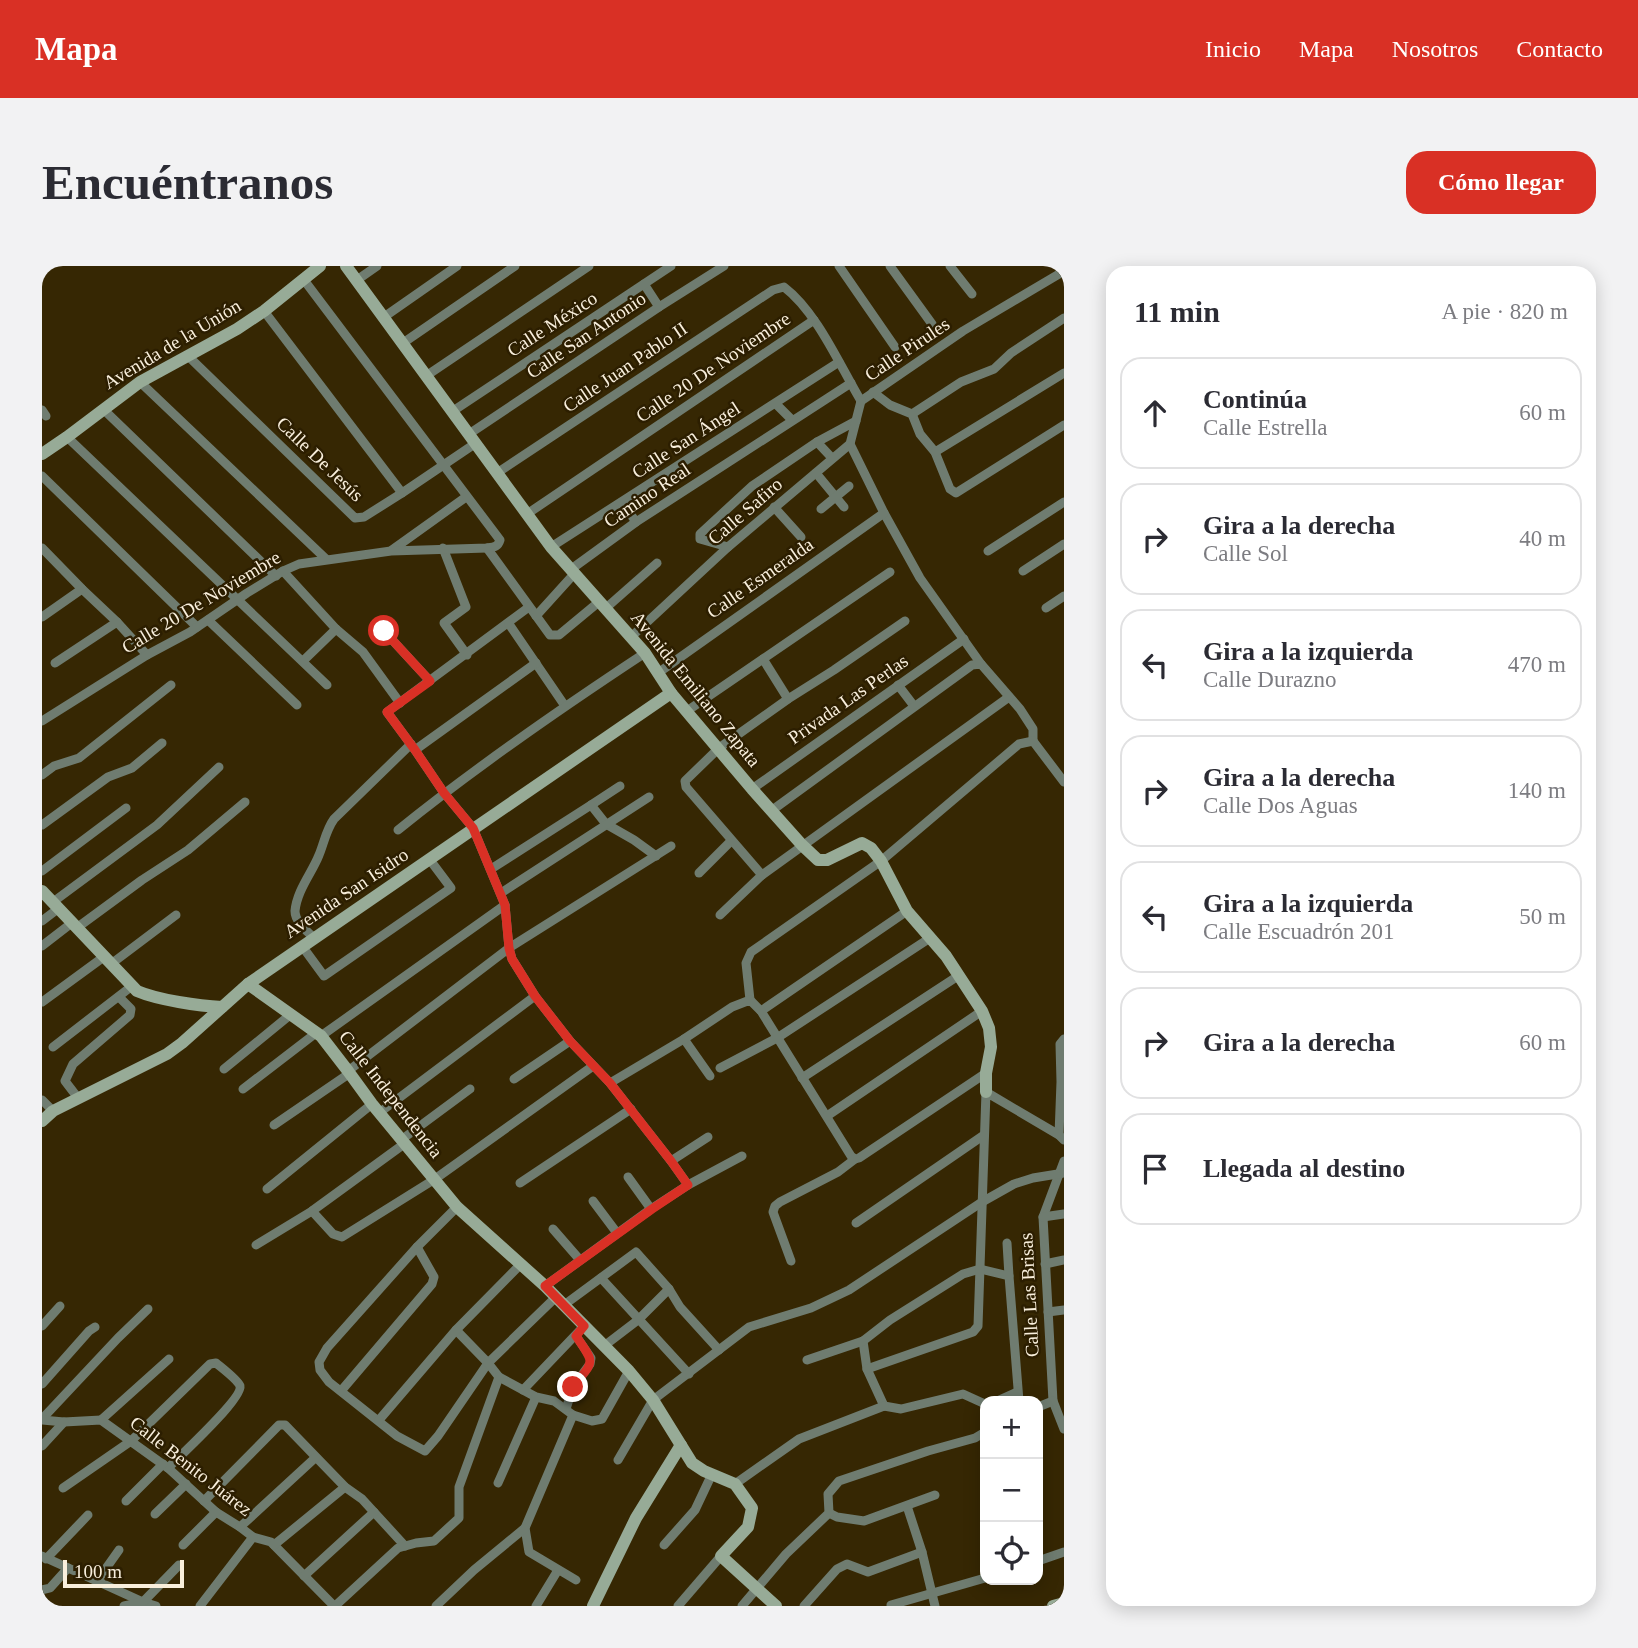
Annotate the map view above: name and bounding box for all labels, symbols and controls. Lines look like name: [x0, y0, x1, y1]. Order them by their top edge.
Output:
text: Mapa: [35, 31, 118, 67]
text: Inicio: [1205, 36, 1261, 62]
text: Mapa: [1299, 36, 1354, 62]
text: Nosotros: [1392, 36, 1478, 62]
text: Contacto: [1516, 36, 1603, 62]
button: Cómo llegar: [1406, 151, 1596, 214]
text: Encuéntranos: [42, 155, 333, 210]
street label: Calle México: [503, 287, 601, 361]
street label: Calle San Antonio: [522, 287, 650, 383]
street label: Avenida de la Unión: [100, 294, 245, 393]
text: 11 min: [1134, 295, 1220, 328]
text: A pie · 820 m: [1442, 299, 1568, 324]
street label: Calle 20 De Noviembre: [632, 308, 794, 426]
street label: Calle Pirules: [861, 313, 953, 385]
street label: Calle Juan Pablo II: [559, 318, 691, 416]
text: Continúa: [1203, 385, 1307, 414]
icon: ahead: [1136, 394, 1174, 432]
street label: Calle San Ángel: [628, 397, 744, 483]
text: 60 m: [1519, 400, 1566, 425]
street label: Calle De Jesús: [272, 413, 368, 505]
text: Calle Estrella: [1203, 415, 1328, 440]
street label: Camino Real: [600, 458, 694, 532]
street label: Calle Safiro: [704, 473, 786, 549]
text: Gira a la derecha: [1203, 511, 1395, 540]
icon: right: [1136, 520, 1174, 558]
text: 40 m: [1519, 526, 1566, 551]
street label: Calle Esmeralda: [703, 533, 818, 622]
text: Calle Sol: [1203, 541, 1288, 566]
street label: Calle 20 De Noviembre: [118, 546, 284, 658]
street label: Avenida Emiliano Zapata: [627, 607, 765, 771]
route start: [368, 615, 399, 646]
text: Gira a la izquierda: [1203, 637, 1413, 666]
icon: left: [1136, 646, 1174, 684]
street label: Privada Las Perlas: [784, 650, 912, 748]
text: 470 m: [1508, 652, 1566, 677]
text: Calle Durazno: [1203, 667, 1336, 692]
text: Gira a la derecha: [1203, 763, 1395, 792]
icon: right: [1136, 772, 1174, 810]
text: 140 m: [1508, 778, 1566, 803]
text: Calle Dos Aguas: [1203, 793, 1358, 818]
street label: Avenida San Isidro: [280, 844, 412, 942]
text: Gira a la izquierda: [1203, 889, 1413, 918]
icon: left: [1136, 898, 1174, 936]
text: 50 m: [1519, 904, 1566, 929]
text: Calle Escuadrón 201: [1203, 919, 1395, 944]
icon: right: [1136, 1024, 1174, 1062]
street label: Calle Independencia: [335, 1026, 448, 1162]
text: Gira a la derecha: [1203, 1028, 1395, 1057]
text: 60 m: [1519, 1030, 1566, 1055]
icon: arrive: [1136, 1150, 1174, 1188]
text: Llegada al destino: [1203, 1154, 1405, 1183]
street label: Calle Las Brisas: [1015, 1232, 1043, 1358]
route end: [557, 1371, 588, 1402]
map controls: [980, 1396, 1043, 1585]
button: +: [980, 1396, 1043, 1459]
street label: Calle Benito Juárez: [126, 1412, 256, 1520]
button: −: [980, 1459, 1043, 1522]
button: locate: [980, 1522, 1043, 1585]
scale bar: [63, 1557, 184, 1589]
text: 100 m: [74, 1561, 122, 1582]

